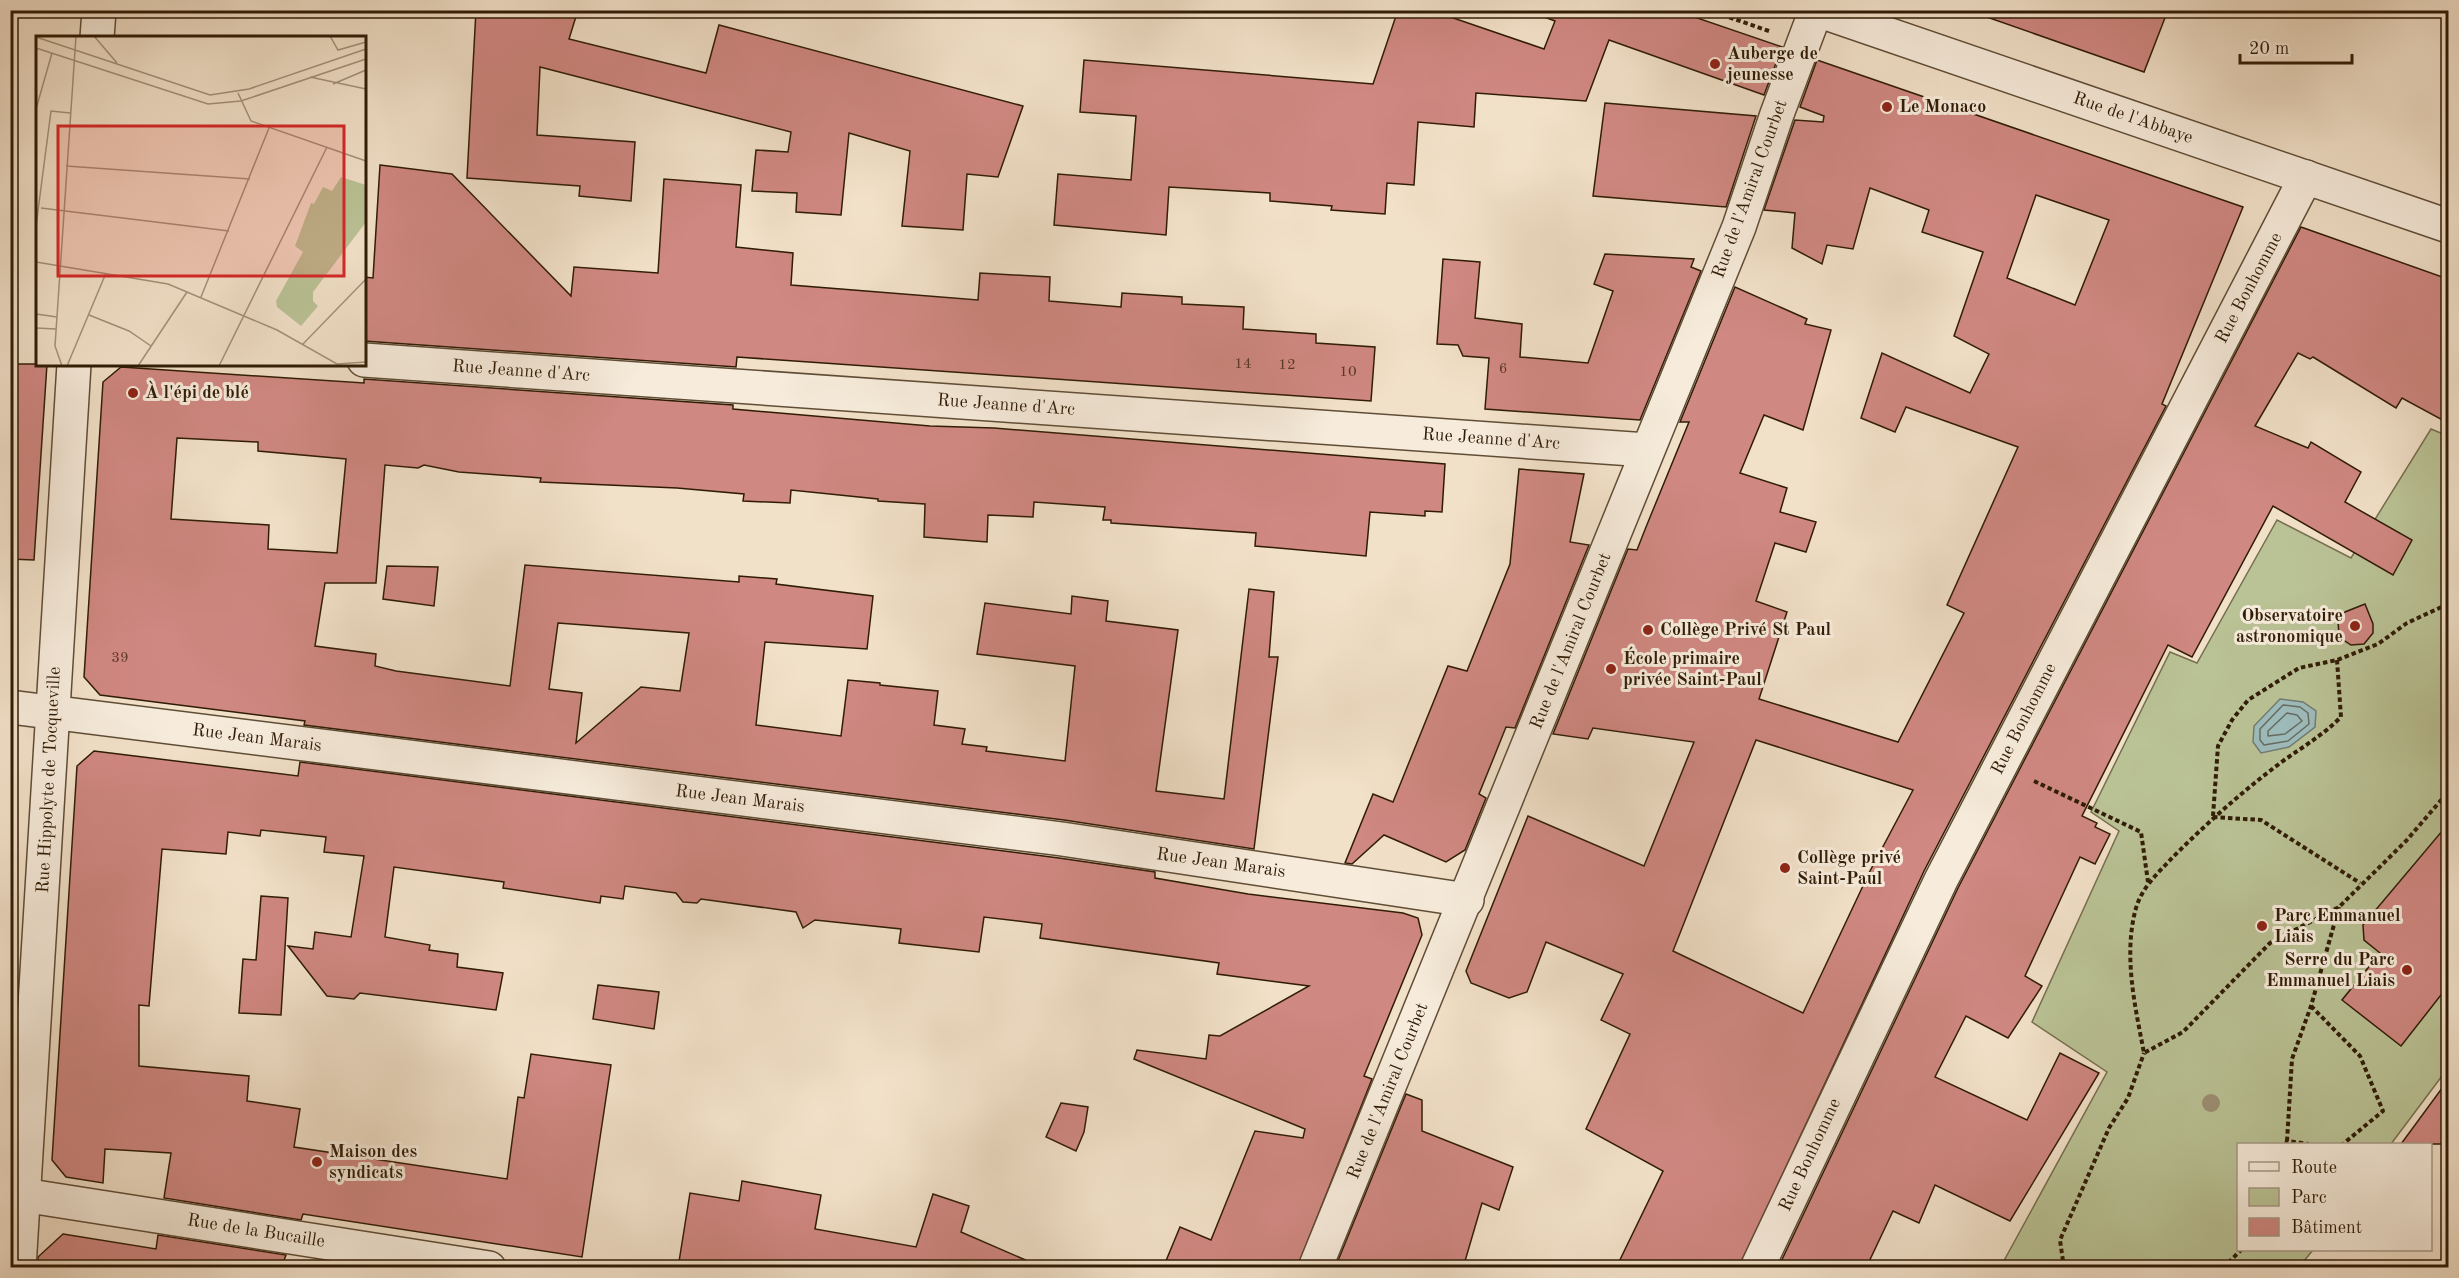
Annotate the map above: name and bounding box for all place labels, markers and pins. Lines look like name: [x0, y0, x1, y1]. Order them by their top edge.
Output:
place label: Auberge de jeunesse: [1726, 45, 1818, 84]
marker: Auberge de jeunesse: [1708, 57, 1722, 71]
place label: Le Monaco: [1899, 98, 1986, 116]
marker: Le Monaco: [1880, 100, 1894, 114]
place label: À l'épi de blé: [145, 380, 249, 402]
marker: À l'épi de blé: [126, 386, 140, 400]
place label: Observatoire astronomique: [2236, 607, 2343, 646]
marker: Observatoire astronomique: [2348, 619, 2362, 633]
place label: Collège Privé St Paul: [1660, 621, 1832, 639]
marker: Collège Privé St Paul: [1641, 623, 1655, 637]
place label: École primaire privée Saint-Paul: [1623, 646, 1762, 689]
marker: École primaire privée Saint-Paul: [1604, 662, 1618, 676]
place label: Collège privé Saint-Paul: [1797, 849, 1901, 888]
marker: Collège privé Saint-Paul: [1778, 861, 1792, 875]
place label: Parc Emmanuel Liais: [2274, 907, 2401, 946]
marker: Parc Emmanuel Liais: [2255, 919, 2269, 933]
place label: Serre du Parc Emmanuel Liais: [2266, 951, 2395, 990]
marker: Serre du Parc Emmanuel Liais: [2400, 963, 2414, 977]
place label: Maison des syndicats: [329, 1143, 418, 1182]
marker: Maison des syndicats: [310, 1155, 324, 1169]

